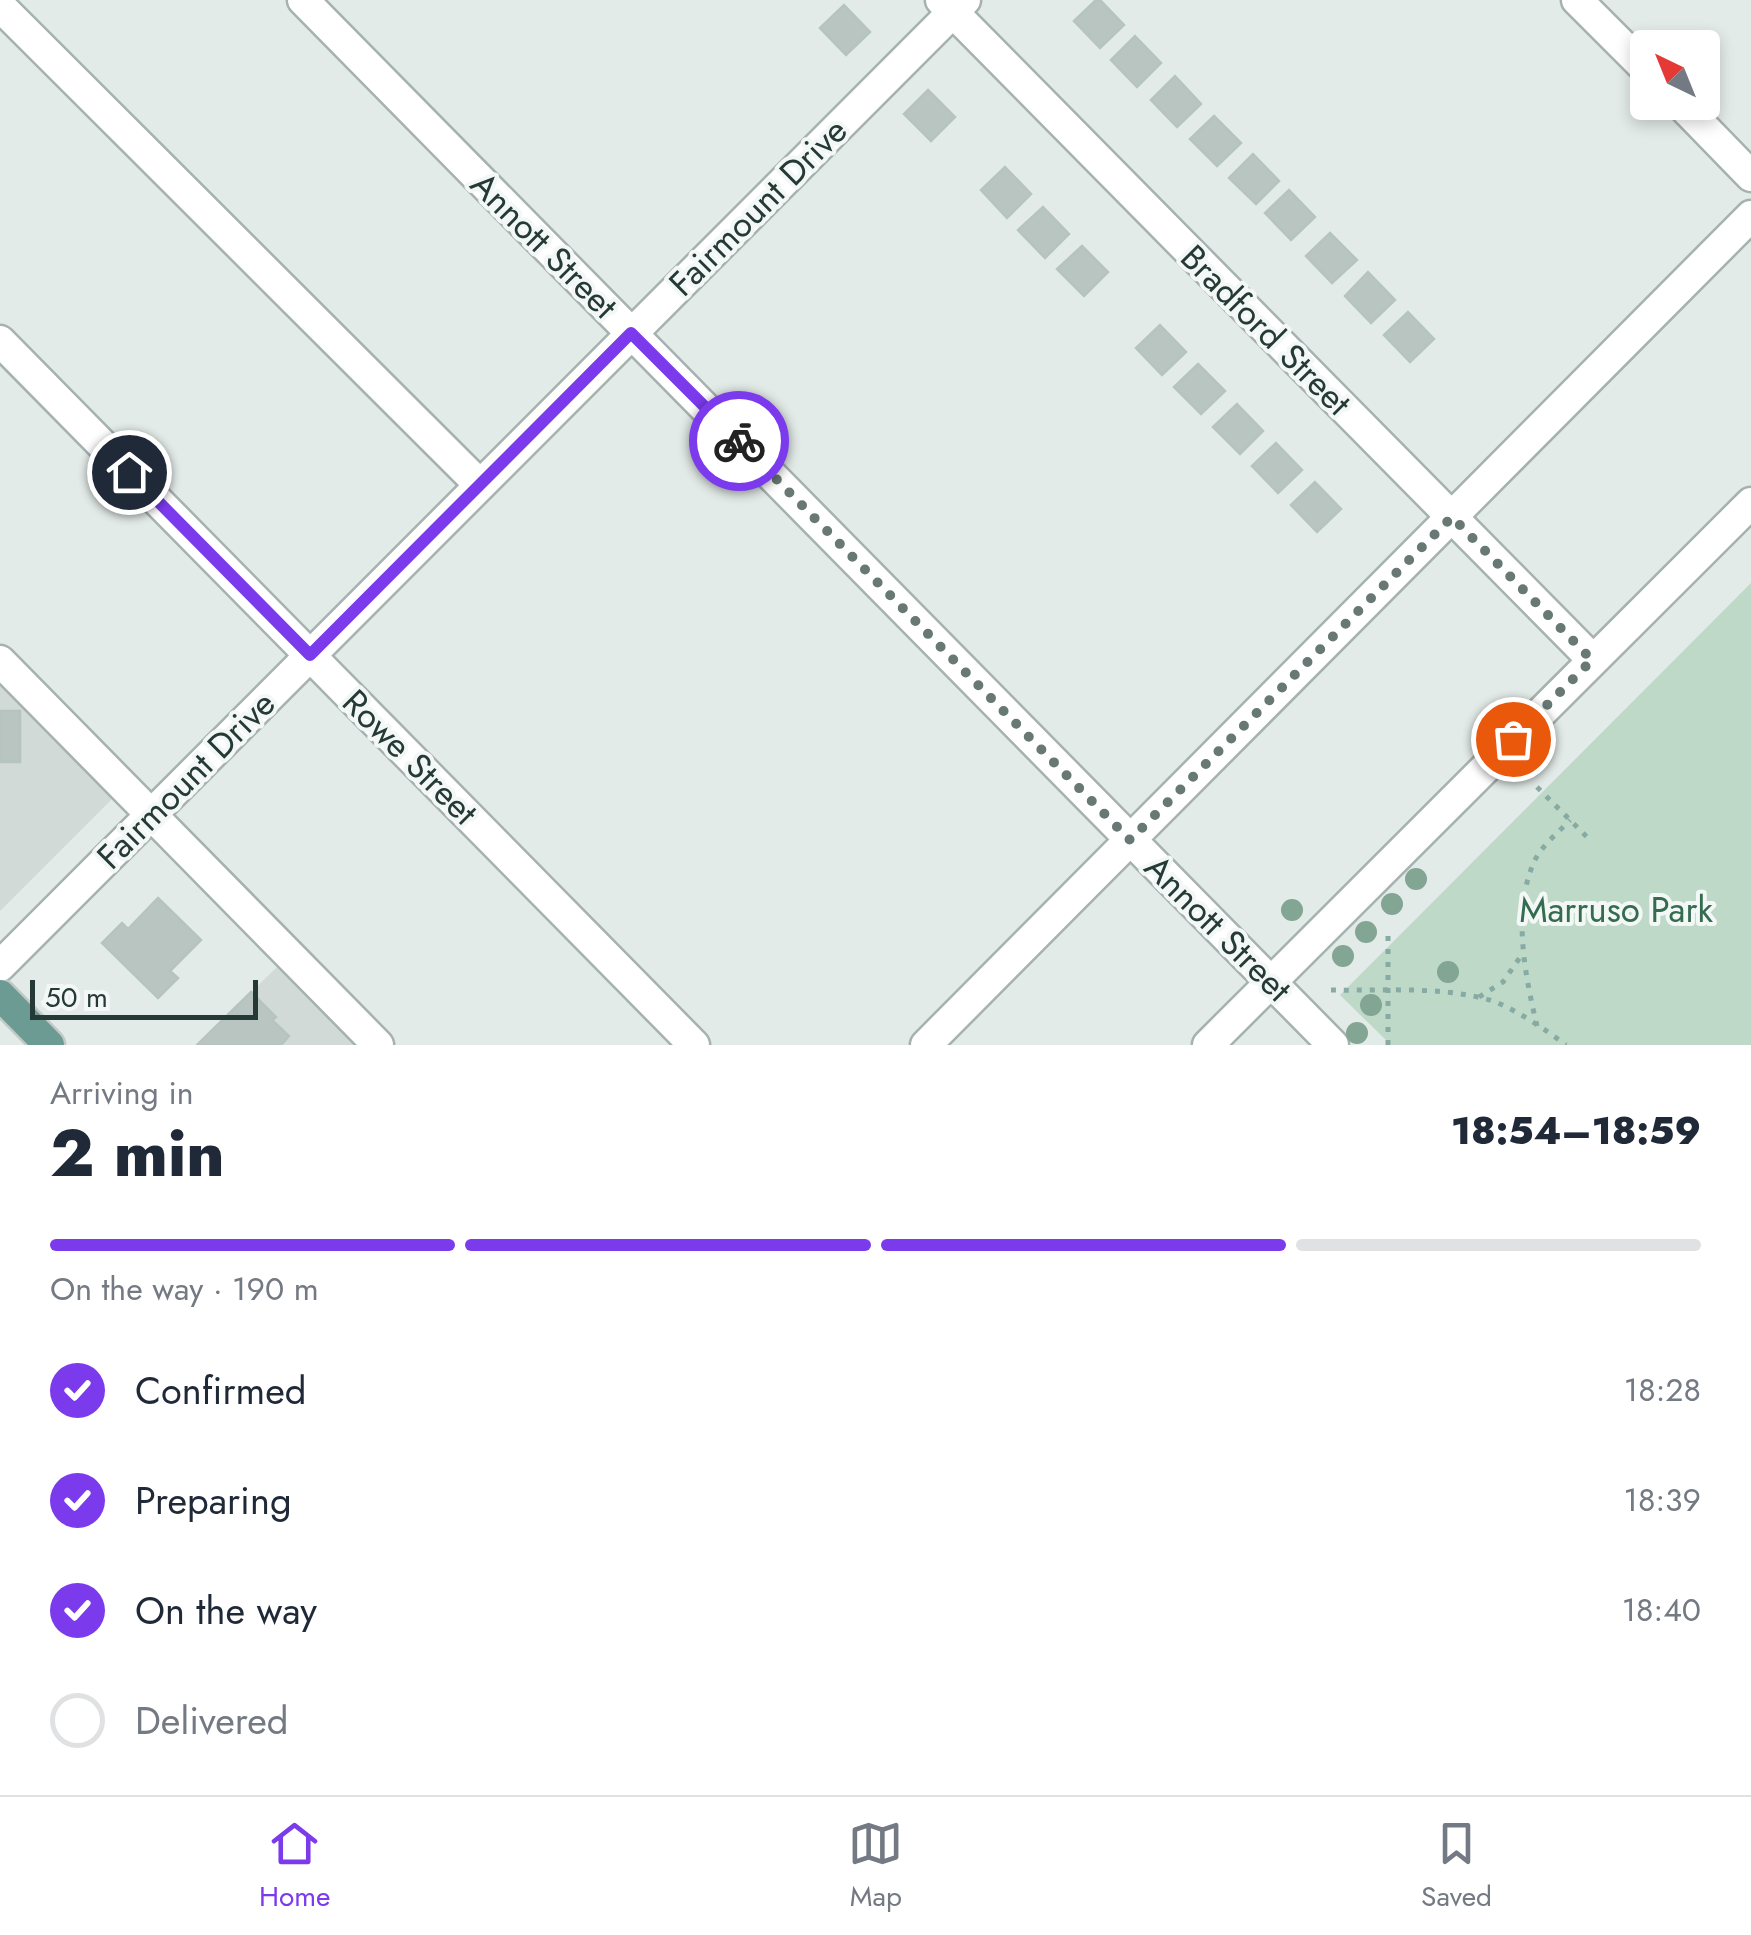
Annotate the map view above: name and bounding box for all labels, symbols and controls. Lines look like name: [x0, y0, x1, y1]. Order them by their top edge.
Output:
north arrow: [1630, 30, 1720, 120]
map controls: [1630, 30, 1720, 120]
street label: Fairmount Drive: [657, 106, 859, 308]
street label: Annott Street: [459, 160, 629, 330]
street label: Bradford Street: [1169, 233, 1363, 427]
courier: [689, 391, 789, 491]
icon: bike: [712, 414, 767, 469]
pin: [87, 430, 172, 515]
icon: home: [102, 445, 157, 500]
street label: Rowe Street: [331, 678, 489, 836]
street label: Fairmount Drive: [85, 679, 287, 881]
pin: [1471, 697, 1556, 782]
icon: bag: [1486, 712, 1541, 767]
street label: Annott Street: [1133, 843, 1303, 1013]
park label: Marruso Park: [1519, 885, 1713, 935]
scale bar: [30, 975, 258, 1020]
text: 50 m: [45, 977, 108, 1018]
text: Arriving in: [50, 1070, 194, 1116]
text: 18:54–18:59: [1451, 1103, 1701, 1158]
text: 2 min: [50, 1106, 225, 1200]
text: On the way · 190 m: [50, 1266, 319, 1312]
icon: check: [50, 1363, 105, 1418]
text: Confirmed: [135, 1363, 306, 1418]
text: 18:28: [1624, 1367, 1701, 1413]
icon: check: [50, 1473, 105, 1528]
text: Preparing: [135, 1473, 292, 1528]
text: 18:39: [1624, 1477, 1701, 1523]
icon: check: [50, 1583, 105, 1638]
text: On the way: [135, 1583, 317, 1638]
text: 18:40: [1622, 1587, 1701, 1633]
text: Delivered: [135, 1693, 288, 1748]
tab: Home: [259, 1816, 330, 1917]
tab: Map: [848, 1816, 903, 1917]
tab: Saved: [1421, 1816, 1492, 1917]

